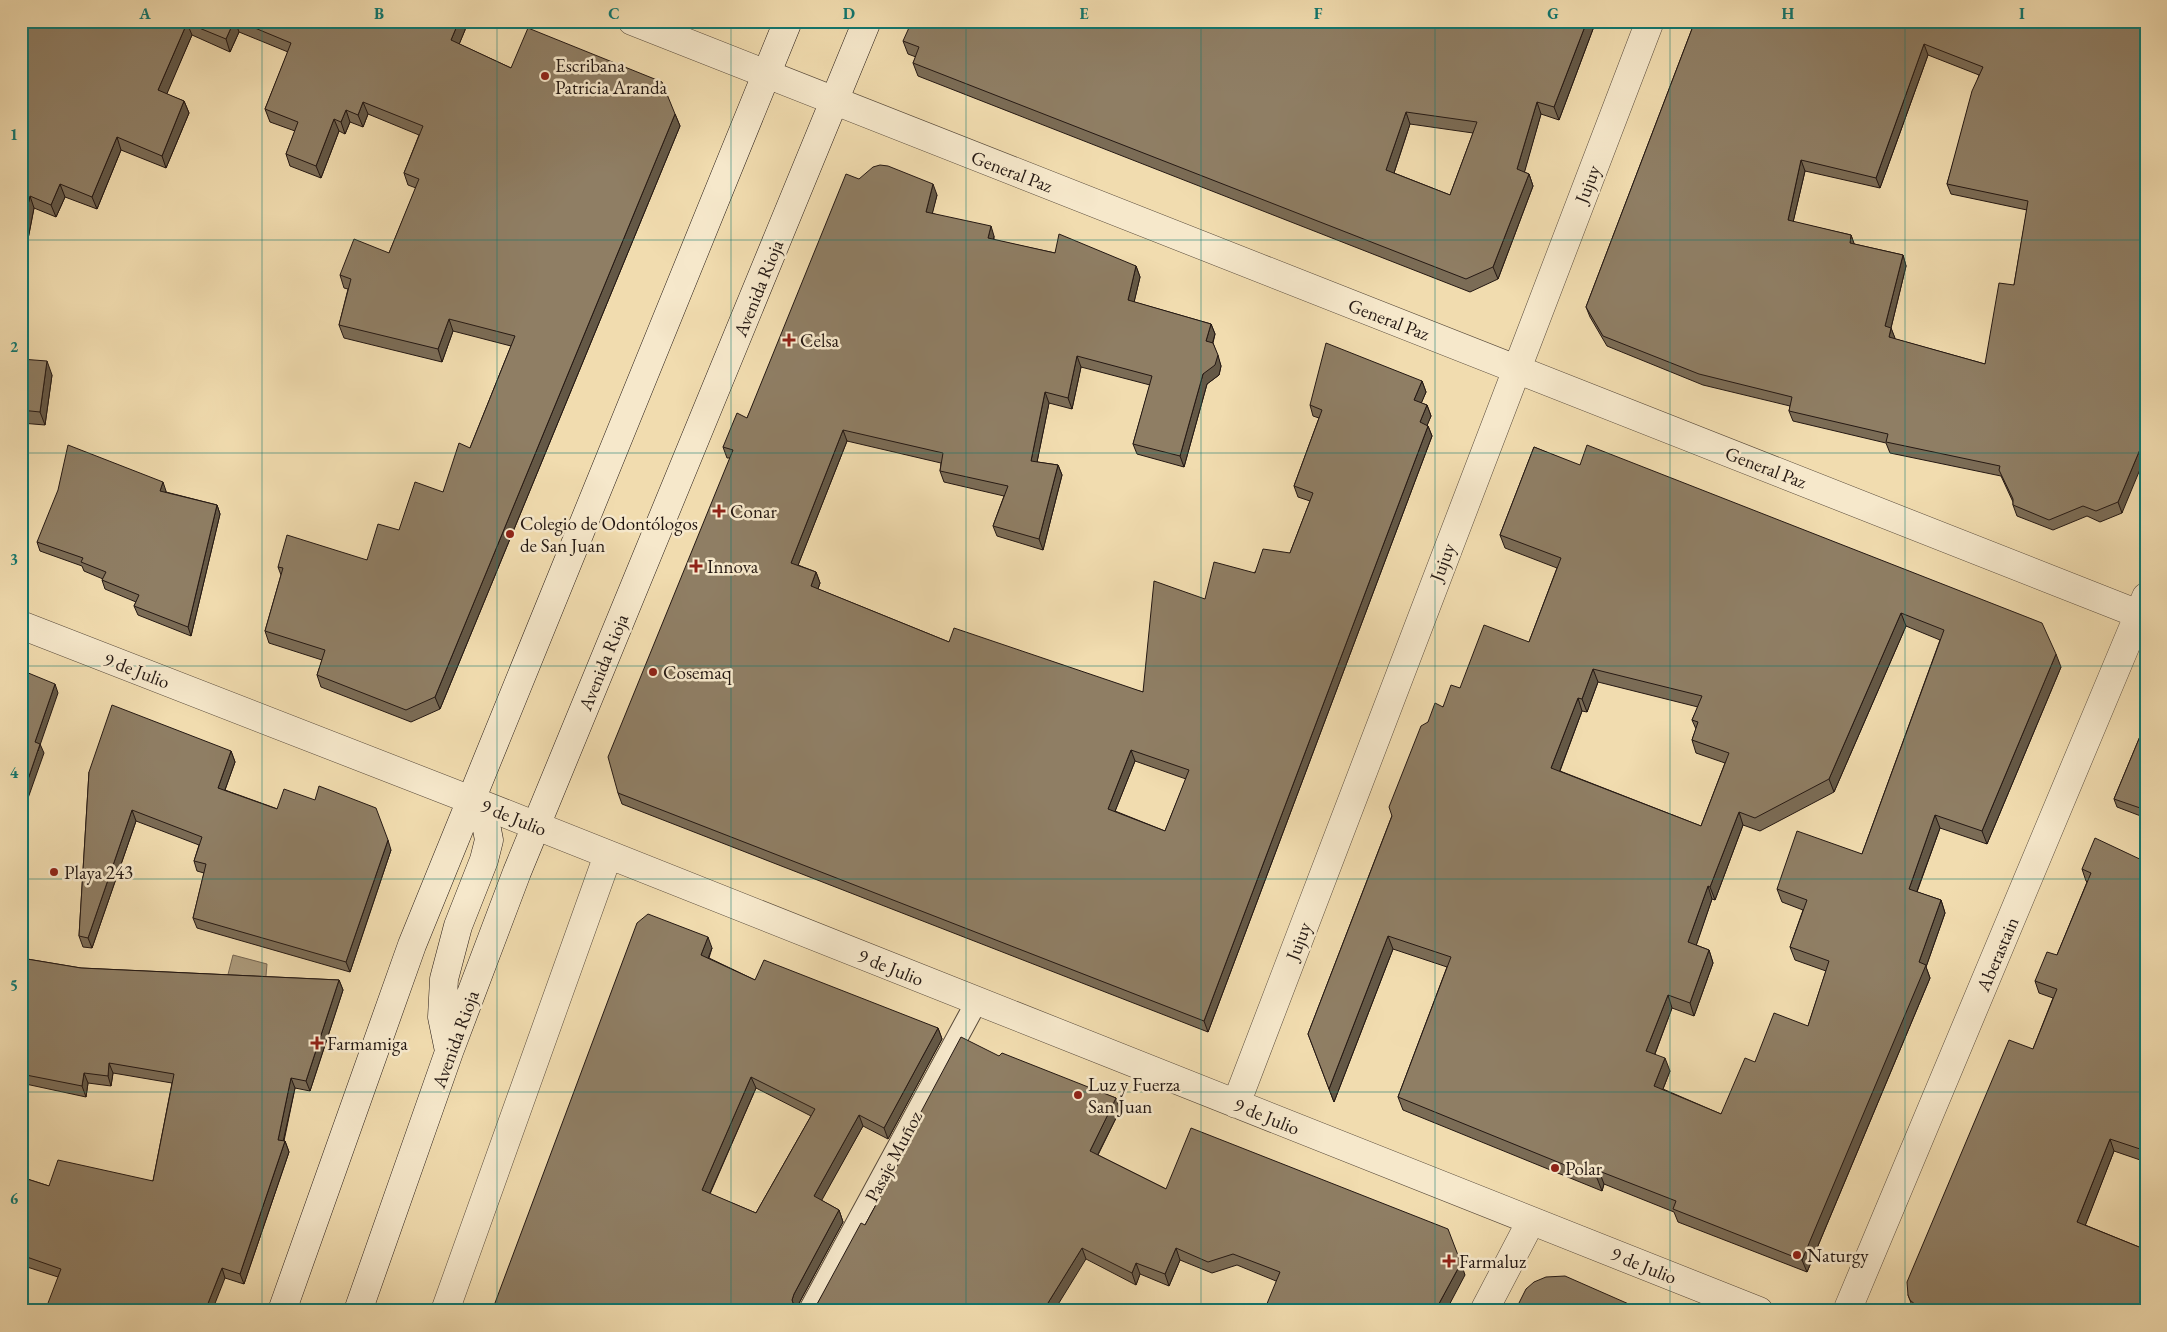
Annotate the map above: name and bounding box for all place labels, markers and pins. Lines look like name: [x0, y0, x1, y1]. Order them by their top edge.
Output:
place label: Escribana Patricia Aranda: [555, 53, 668, 100]
marker: Escribana Patricia Aranda: [539, 70, 551, 82]
place label: Celsa: [800, 328, 840, 353]
marker: Celsa: [782, 333, 796, 347]
place label: Conar: [730, 499, 778, 524]
marker: Conar: [712, 504, 726, 518]
place label: Colegio de Odontólogos de San Juan: [520, 511, 698, 558]
marker: Colegio de Odontólogos de San Juan: [504, 528, 516, 540]
place label: Innova: [707, 554, 759, 579]
marker: Innova: [689, 559, 703, 573]
place label: Cosemaq: [663, 660, 732, 685]
marker: Cosemaq: [647, 666, 659, 678]
place label: Playa 243: [64, 860, 133, 885]
marker: Playa 243: [48, 866, 60, 878]
place label: Farmamiga: [327, 1031, 408, 1056]
marker: Farmamiga: [311, 1037, 323, 1049]
place label: Luz y Fuerza San Juan: [1088, 1072, 1181, 1119]
marker: Luz y Fuerza San Juan: [1072, 1089, 1084, 1101]
place label: Polar: [1565, 1156, 1603, 1181]
marker: Polar: [1549, 1162, 1561, 1174]
place label: Naturgy: [1807, 1243, 1869, 1268]
place label: Farmaluz: [1459, 1249, 1527, 1274]
marker: Naturgy: [1791, 1249, 1803, 1261]
marker: Farmaluz: [1443, 1255, 1455, 1267]

